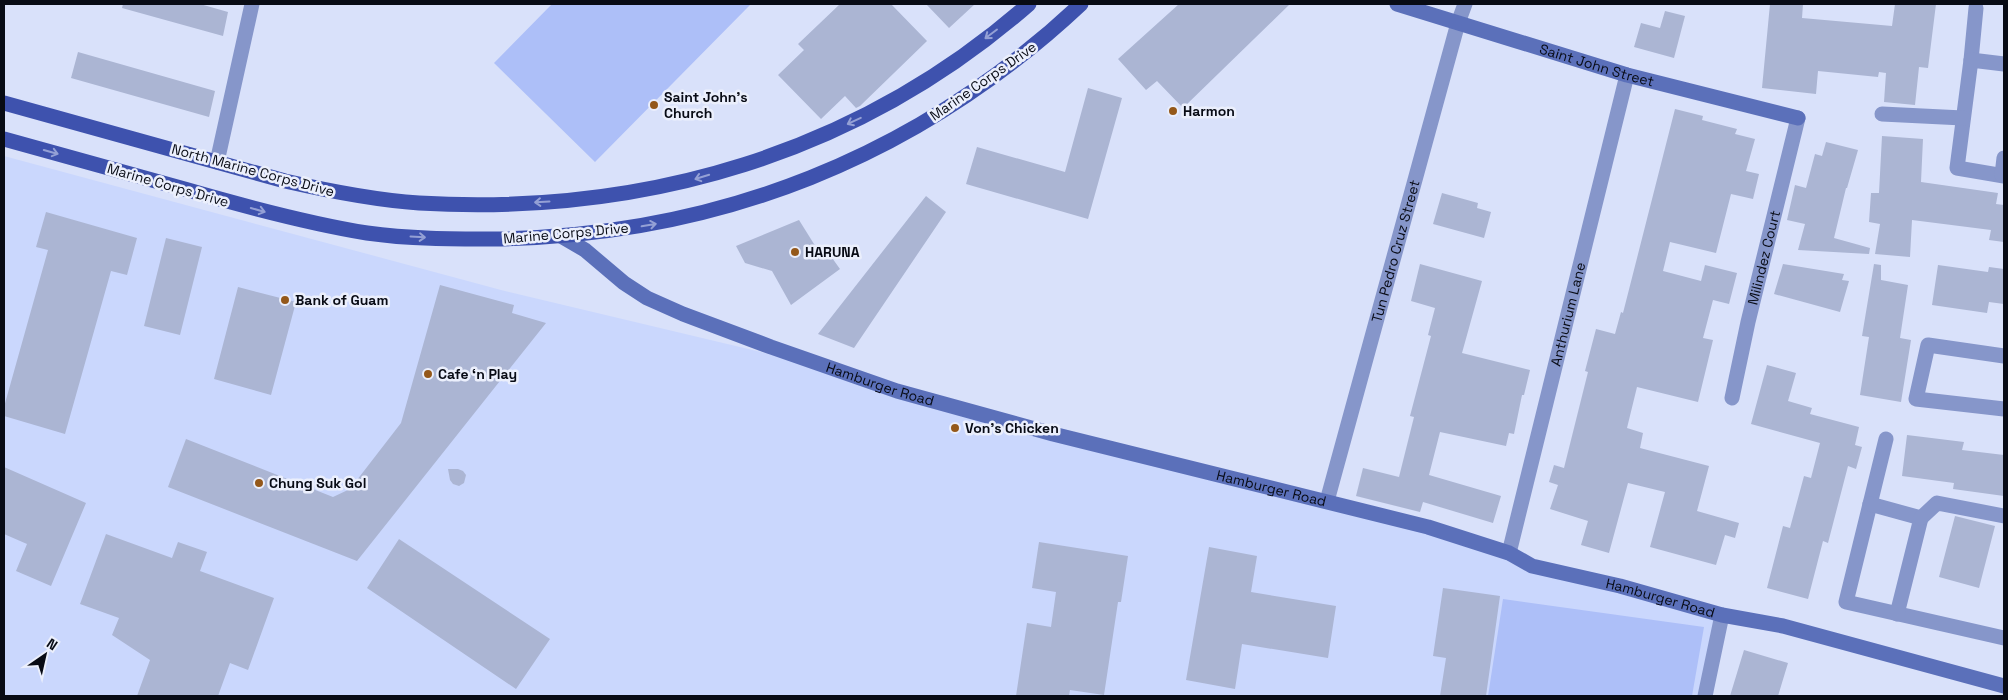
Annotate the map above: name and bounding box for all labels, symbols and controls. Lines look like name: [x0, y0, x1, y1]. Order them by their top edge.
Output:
one-way arrow: [985, 29, 998, 40]
street label: Marine Corps Drive: [926, 38, 1040, 124]
street label: Saint John Street: [1537, 40, 1656, 90]
place label: Saint John's Church: [664, 88, 748, 122]
marker: Saint John's Church: [648, 99, 660, 111]
place label: Harmon: [1183, 102, 1235, 120]
marker: Harmon: [1167, 105, 1179, 117]
one-way arrow: [847, 116, 862, 126]
street label: North Marine Corps Drive: [170, 140, 336, 200]
one-way arrow: [42, 147, 58, 157]
street label: Marine Corps Drive: [105, 159, 231, 211]
one-way arrow: [694, 173, 710, 183]
street label: Tun Pedro Cruz Street: [1367, 178, 1424, 325]
one-way arrow: [534, 198, 550, 207]
one-way arrow: [249, 205, 265, 215]
street label: Milindez Court: [1744, 208, 1784, 307]
street label: Marine Corps Drive: [503, 219, 629, 247]
one-way arrow: [641, 219, 657, 229]
one-way arrow: [409, 233, 425, 242]
place label: HARUNA: [805, 243, 860, 261]
marker: HARUNA: [789, 246, 801, 258]
street label: Anthurium Lane: [1546, 260, 1589, 368]
place label: Bank of Guam: [295, 291, 388, 309]
marker: Bank of Guam: [279, 294, 291, 306]
street label: Hamburger Road: [824, 358, 936, 410]
place label: Cafe ‘n Play: [438, 365, 517, 383]
marker: Cafe ‘n Play: [422, 368, 434, 380]
place label: Von's Chicken: [965, 419, 1059, 437]
marker: Von's Chicken: [949, 422, 961, 434]
street label: Hamburger Road: [1215, 466, 1328, 510]
place label: Chung Suk Gol: [269, 474, 366, 492]
marker: Chung Suk Gol: [253, 477, 265, 489]
street label: Hamburger Road: [1604, 574, 1717, 622]
north arrow: [20, 630, 70, 680]
text: N: [43, 634, 61, 654]

